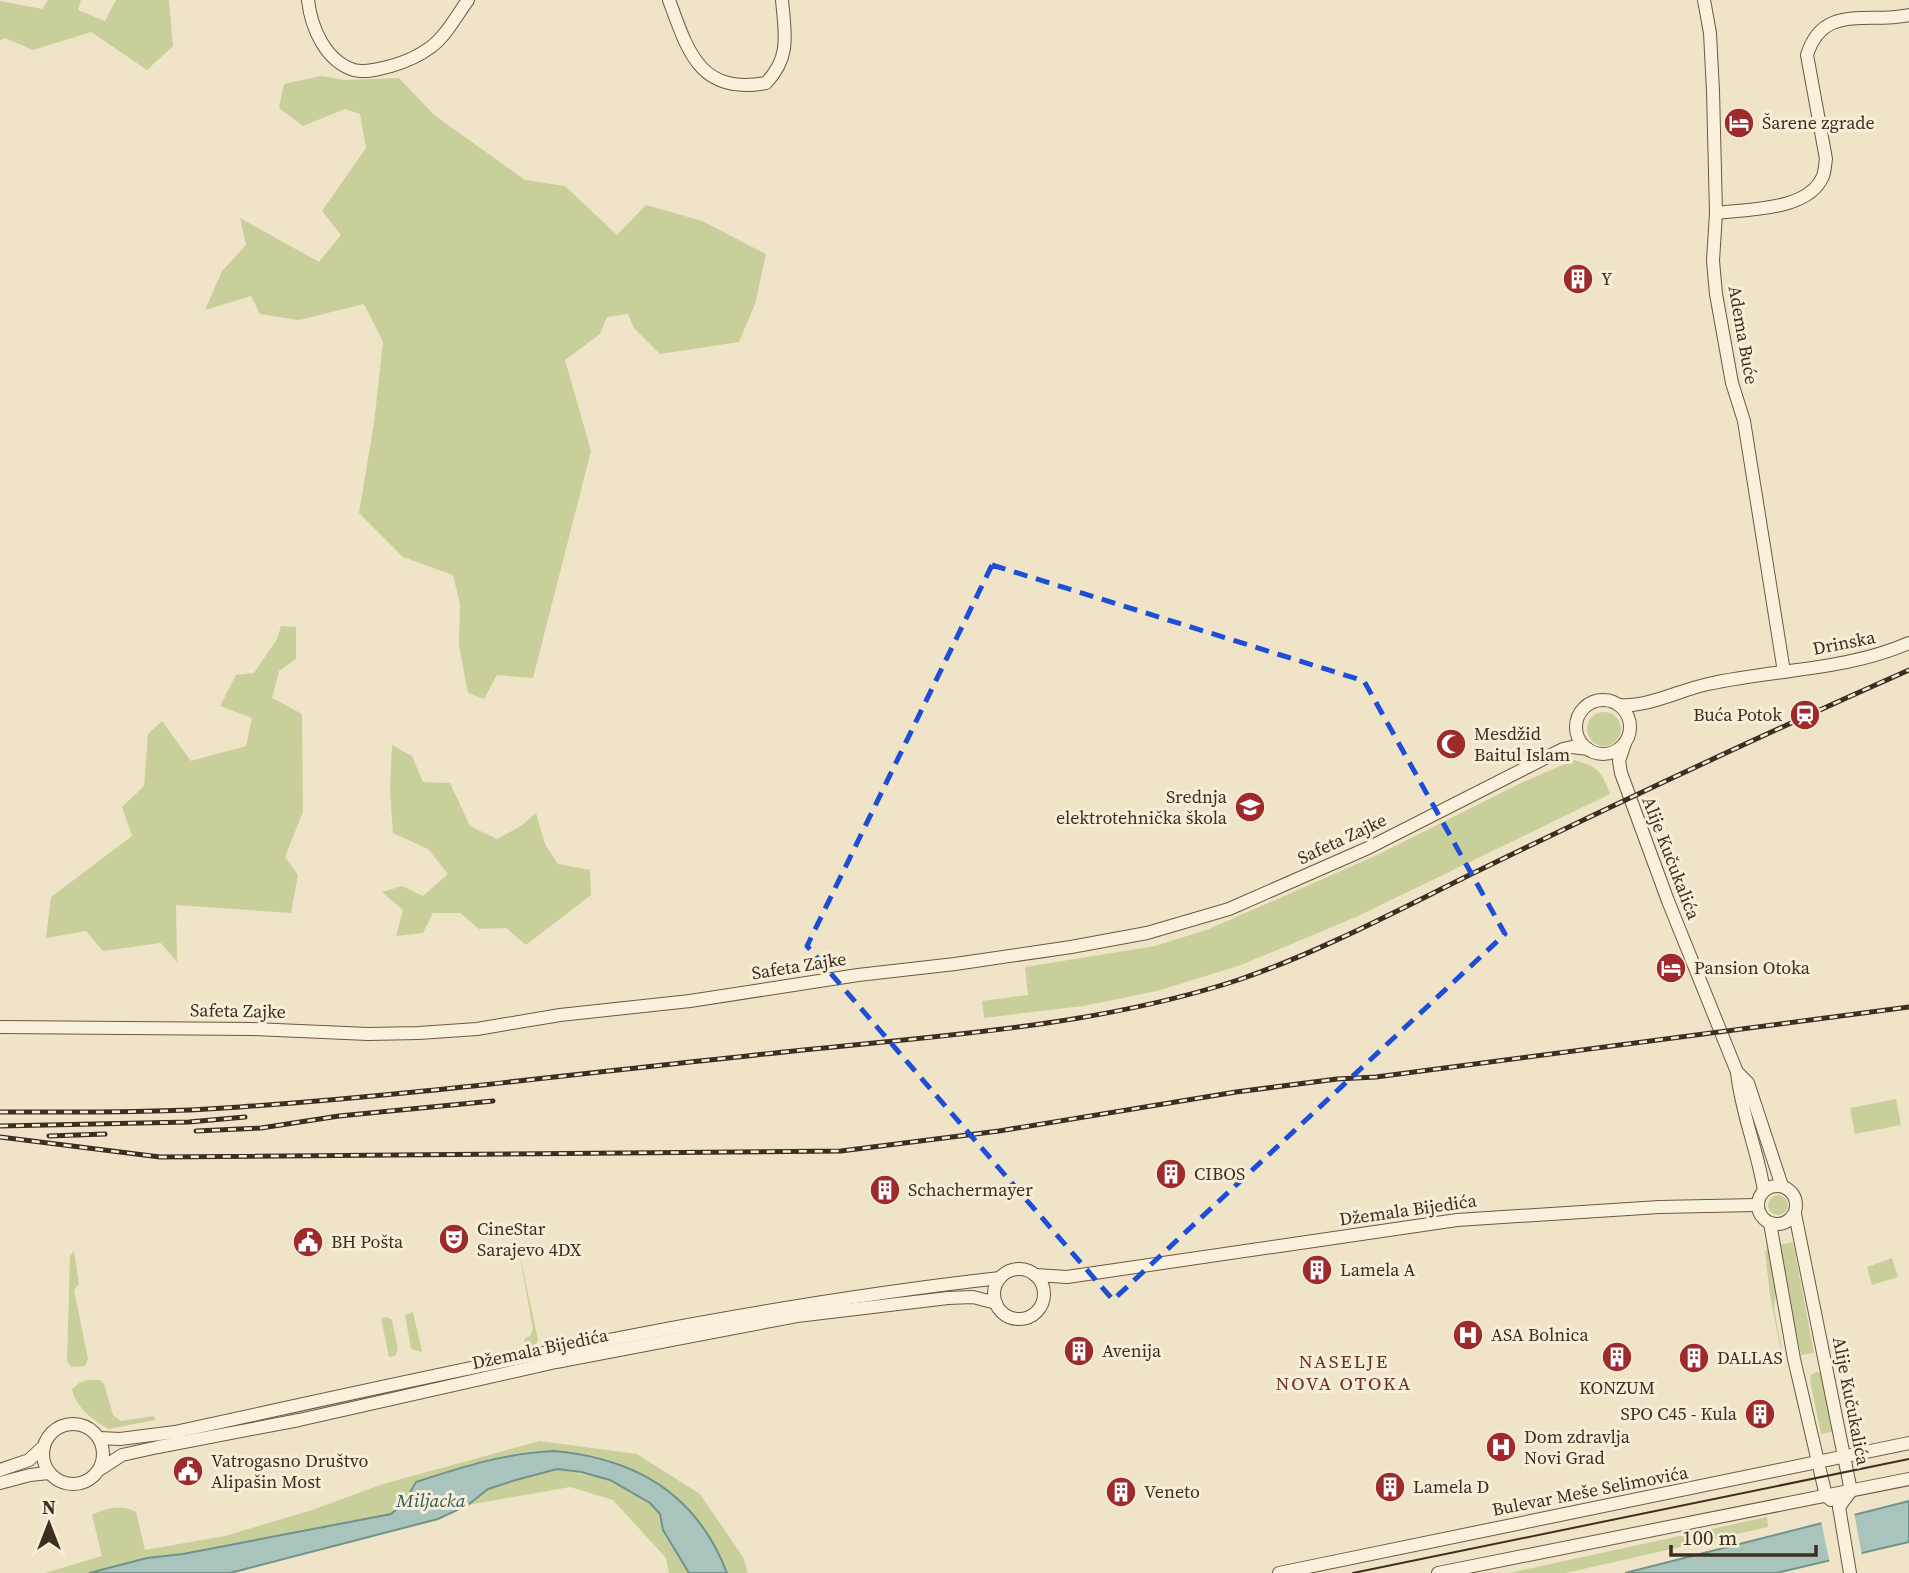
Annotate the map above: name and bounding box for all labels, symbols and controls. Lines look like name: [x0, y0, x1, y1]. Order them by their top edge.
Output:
hotel icon: Šarene zgrade: [1722, 106, 1756, 140]
place label: Šarene zgrade: [1762, 110, 1875, 135]
building icon: Y: [1561, 262, 1595, 296]
place label: Y: [1601, 266, 1613, 291]
street label: Adema Buće: [1723, 284, 1764, 386]
street label: Drinska: [1810, 624, 1878, 661]
station icon: Buća Potok: [1788, 698, 1822, 732]
place label: Buća Potok: [1693, 702, 1782, 727]
place label: Mesdžid Baitul Islam: [1474, 721, 1570, 767]
mosque icon: Mesdžid Baitul Islam: [1434, 727, 1468, 761]
place label: Srednja elektrotehnička škola: [1056, 784, 1228, 830]
school or university icon: Srednja elektrotehnička škola: [1233, 790, 1267, 824]
street label: Alije Kučukalića: [1637, 793, 1707, 924]
street label: Safeta Zajke: [1293, 807, 1390, 870]
street label: Safeta Zajke: [750, 946, 848, 985]
hotel icon: Pansion Otoka: [1654, 951, 1688, 985]
place label: Pansion Otoka: [1694, 955, 1811, 980]
street label: Safeta Zajke: [190, 997, 286, 1024]
building icon: CIBOS: [1154, 1157, 1188, 1191]
place label: CIBOS: [1194, 1161, 1245, 1186]
building icon: Schachermayer: [868, 1173, 902, 1207]
place label: Schachermayer: [908, 1177, 1033, 1202]
street label: Džemala Bijedića: [1338, 1187, 1479, 1232]
place label: CineStar Sarajevo 4DX: [477, 1216, 582, 1262]
theatre icon: CineStar Sarajevo 4DX: [437, 1222, 471, 1256]
public building icon: BH Pošta: [291, 1225, 325, 1259]
place label: BH Pošta: [331, 1229, 404, 1254]
building icon: Lamela A: [1300, 1253, 1334, 1287]
place label: Lamela A: [1340, 1257, 1416, 1282]
hospital icon: ASA Bolnica: [1451, 1318, 1485, 1352]
street label: Džemala Bijedića: [470, 1322, 611, 1375]
place label: ASA Bolnica: [1491, 1322, 1589, 1347]
building icon: Avenija: [1062, 1334, 1096, 1368]
street label: Alije Kučukalića: [1827, 1335, 1876, 1468]
place label: Avenija: [1102, 1338, 1162, 1363]
building icon: KONZUM: [1600, 1340, 1634, 1374]
building icon: DALLAS: [1677, 1341, 1711, 1375]
place label: DALLAS: [1717, 1345, 1783, 1370]
district label: NASELJE NOVA OTOKA: [1276, 1348, 1412, 1396]
place label: KONZUM: [1579, 1375, 1655, 1400]
building icon: SPO C45 - Kula: [1743, 1397, 1777, 1431]
place label: SPO C45 - Kula: [1621, 1401, 1738, 1426]
place label: Dom zdravlja Novi Grad: [1524, 1424, 1631, 1470]
hospital icon: Dom zdravlja Novi Grad: [1484, 1430, 1518, 1464]
place label: Vatrogasno Društvo Alipašin Most: [211, 1448, 368, 1494]
public building icon: Vatrogasno Društvo Alipašin Most: [171, 1454, 205, 1488]
street label: Bulevar Meše Selimovića: [1490, 1459, 1691, 1522]
building icon: Lamela D: [1373, 1470, 1407, 1504]
place label: Lamela D: [1413, 1474, 1489, 1499]
building icon: Veneto: [1104, 1475, 1138, 1509]
place label: Veneto: [1144, 1479, 1200, 1504]
water label: Miljacka: [395, 1487, 466, 1513]
north arrow: [14, 1489, 84, 1559]
text: N: [42, 1494, 56, 1520]
scale bar: [1671, 1514, 1816, 1558]
text: 100 m: [1682, 1523, 1737, 1552]

